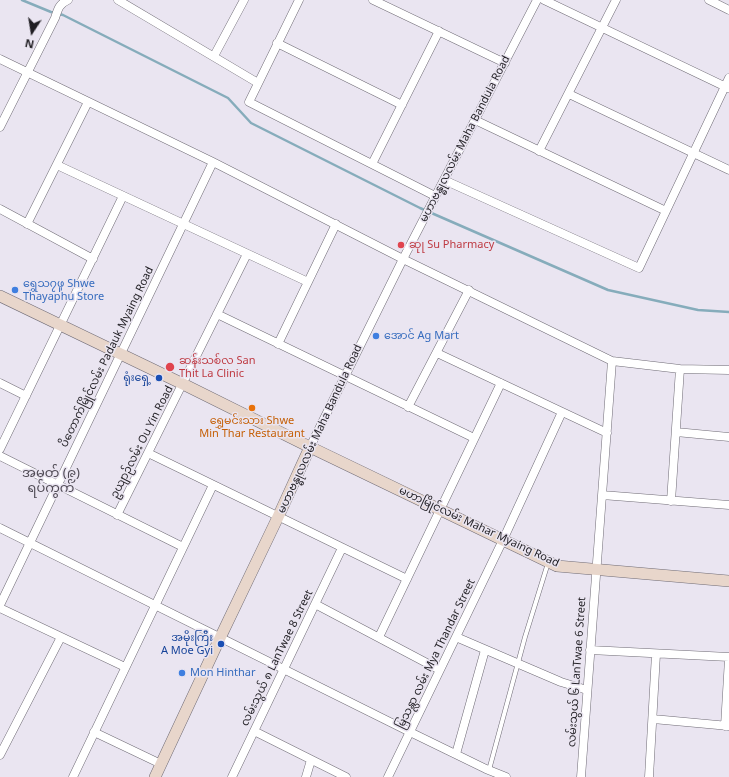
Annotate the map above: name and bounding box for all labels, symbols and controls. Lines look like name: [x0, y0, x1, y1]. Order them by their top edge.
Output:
north arrow: [12, 12, 52, 52]
text: N: [23, 36, 35, 52]
street label: မဟာဗန္ဓုလလမ်း Maha Bandula Road: [417, 54, 513, 224]
place label: ဆုု Su Pharmacy: [409, 238, 494, 252]
marker: ဆုု Su Pharmacy: [396, 240, 406, 250]
street label: ပိတောက်မြိုင်လမ်း Padauk Myaing Road: [57, 265, 157, 449]
place label: ရွှေသ၇ဖူ Shwe Thayaphu Store: [23, 277, 104, 303]
marker: ရွှေသ၇ဖူ Shwe Thayaphu Store: [10, 285, 20, 295]
place label: အောင် Ag Mart: [384, 329, 459, 343]
marker: အောင် Ag Mart: [371, 331, 381, 341]
street label: မဟာဗန္ဓုလလမ်း Maha Bandula Road: [275, 342, 365, 516]
place label: ဆန်းသစ်လ San Thit La Clinic: [179, 354, 256, 380]
marker: ဆန်းသစ်လ San Thit La Clinic: [164, 361, 176, 373]
place label: ရုံးရှေ့: [123, 371, 151, 385]
marker: ရုံးရှေ့: [154, 373, 164, 383]
street label: ဥယျာဉ်လမ်း Ou Yin Road: [108, 383, 176, 501]
marker: ရွှေမင်းသား Shwe Min Thar Restaurant: [247, 403, 257, 413]
place label: ရွှေမင်းသား Shwe Min Thar Restaurant: [199, 414, 305, 440]
district label: အမှတ် (၉) ရပ်ကွက်: [22, 465, 80, 496]
street label: မဟာမြိုင်လမ်း Mahar Myaing Road: [397, 484, 561, 570]
street label: မြသန္လာ လမ်း Mya Thandar Street: [394, 577, 478, 731]
street label: လမ်းသွယ် ၈ LanTwae 8 Street: [238, 588, 316, 728]
street label: လမ်းသွယ် ၆ LanTwae 6 Street: [565, 597, 589, 747]
place label: အမိုးကြီး A Moe Gyi: [161, 631, 213, 657]
marker: အမိုးကြီး A Moe Gyi: [216, 639, 226, 649]
place label: Mon Hinthar: [190, 666, 256, 680]
marker: Mon Hinthar: [177, 668, 187, 678]

